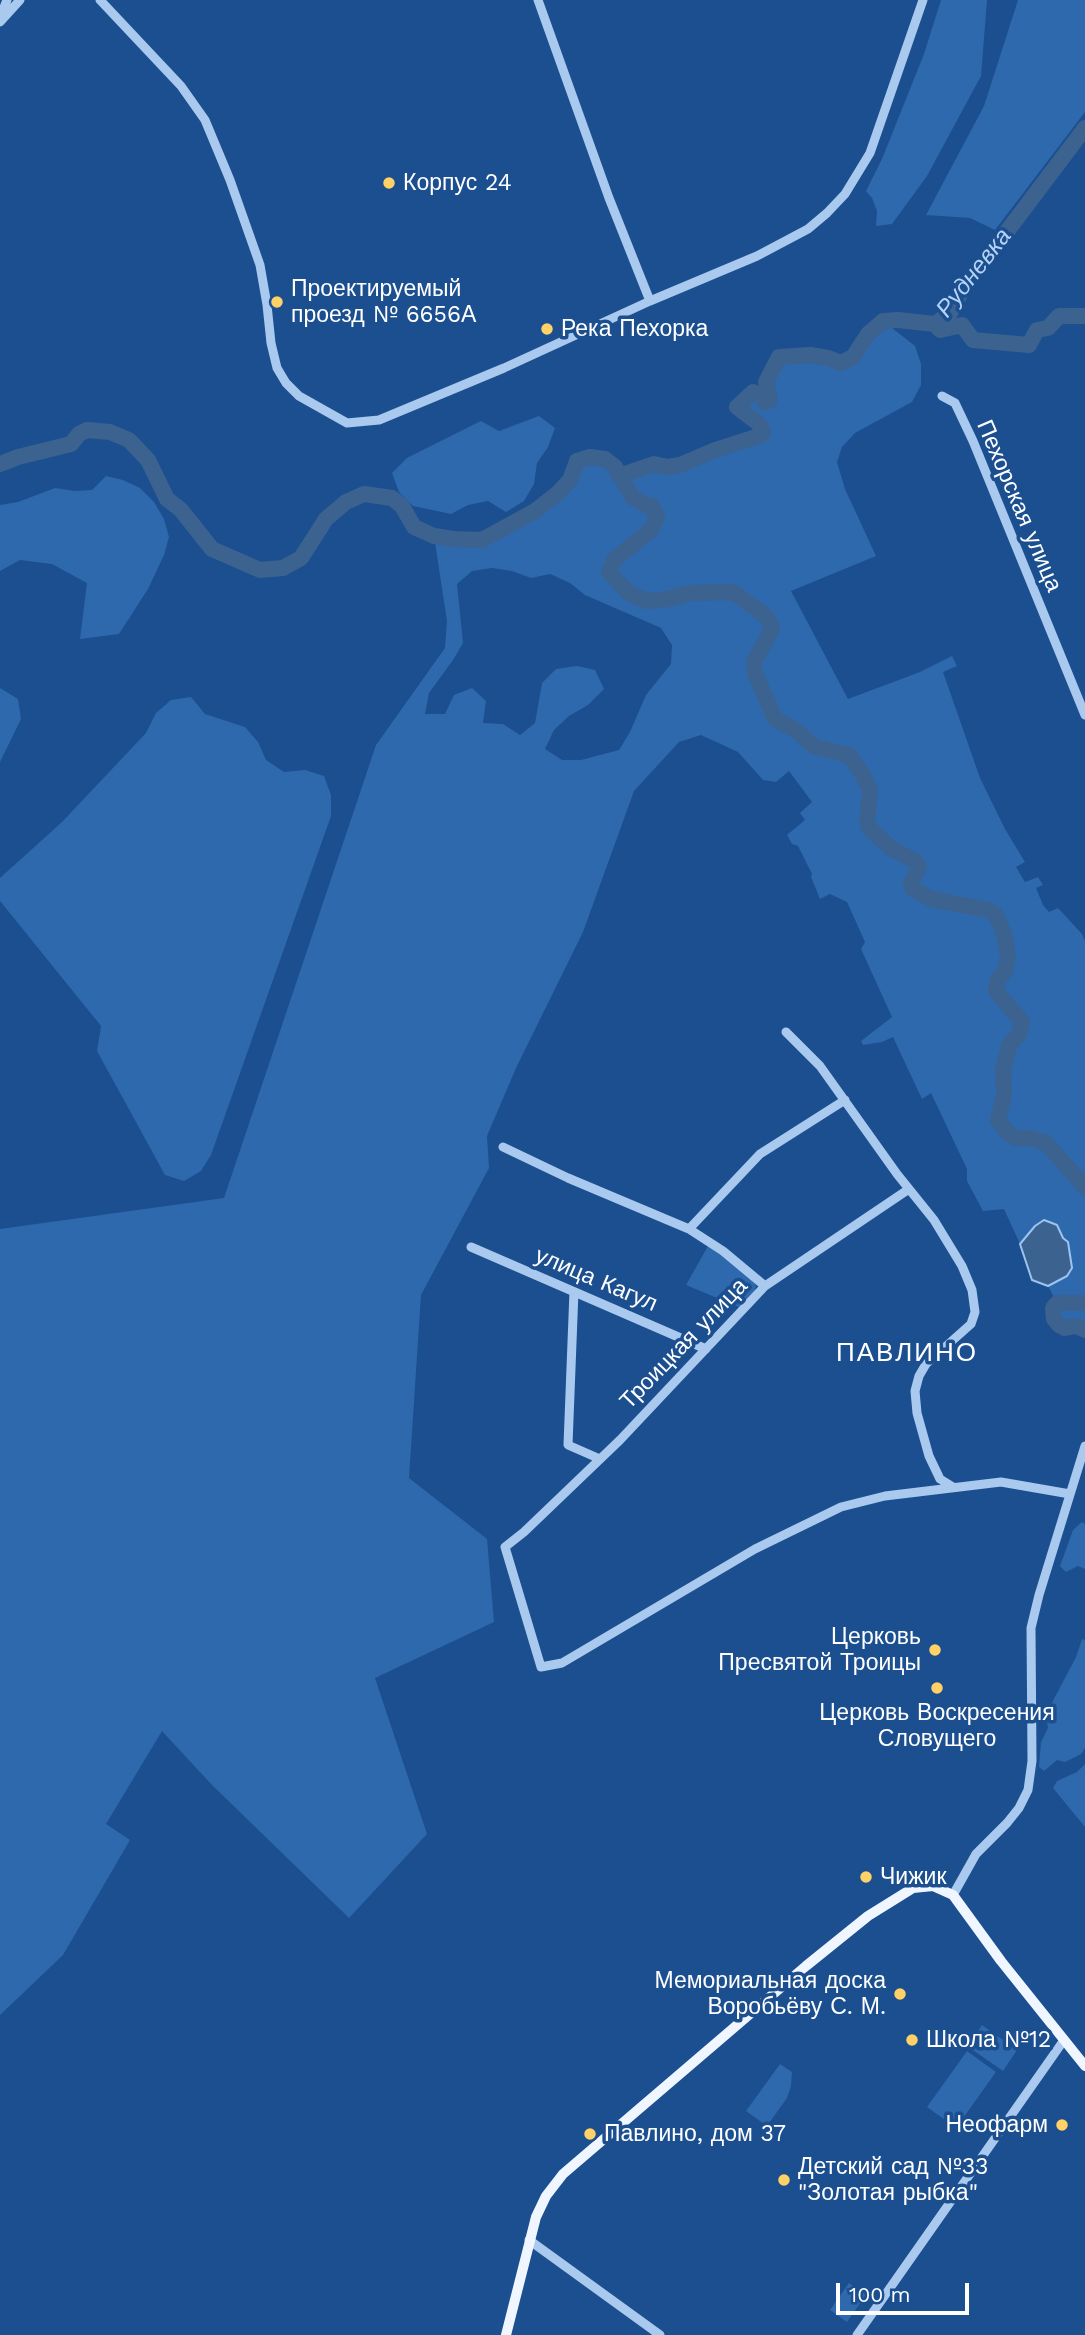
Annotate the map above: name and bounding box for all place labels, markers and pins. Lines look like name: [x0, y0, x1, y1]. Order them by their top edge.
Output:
place label: Корпус 24: [403, 169, 512, 197]
marker: Корпус 24: [381, 175, 397, 191]
place label: Проектируемый проезд № 6656А: [291, 275, 476, 329]
marker: Проектируемый проезд № 6656А: [269, 294, 285, 310]
place label: Река Пехорка: [561, 315, 708, 343]
marker: Река Пехорка: [539, 321, 555, 337]
place label: Церковь Пресвятой Троицы: [718, 1623, 921, 1677]
marker: Церковь Пресвятой Троицы: [927, 1642, 943, 1658]
marker: Церковь Воскресения Словущего: [929, 1680, 945, 1696]
place label: Церковь Воскресения Словущего: [819, 1699, 1055, 1753]
place label: Чижик: [880, 1863, 946, 1891]
marker: Чижик: [858, 1869, 874, 1885]
place label: Мемориальная доска Воробьёву С. М.: [654, 1967, 886, 2021]
marker: Мемориальная доска Воробьёву С. М.: [892, 1986, 908, 2002]
place label: Школа №12: [926, 2026, 1051, 2054]
marker: Школа №12: [904, 2032, 920, 2048]
place label: Неофарм: [945, 2111, 1048, 2139]
marker: Неофарм: [1054, 2117, 1070, 2133]
place label: Павлино, дом 37: [604, 2120, 786, 2148]
marker: Павлино, дом 37: [582, 2126, 598, 2142]
place label: Детский сад №33 "Золотая рыбка": [798, 2153, 989, 2207]
marker: Детский сад №33 "Золотая рыбка": [776, 2172, 792, 2188]

